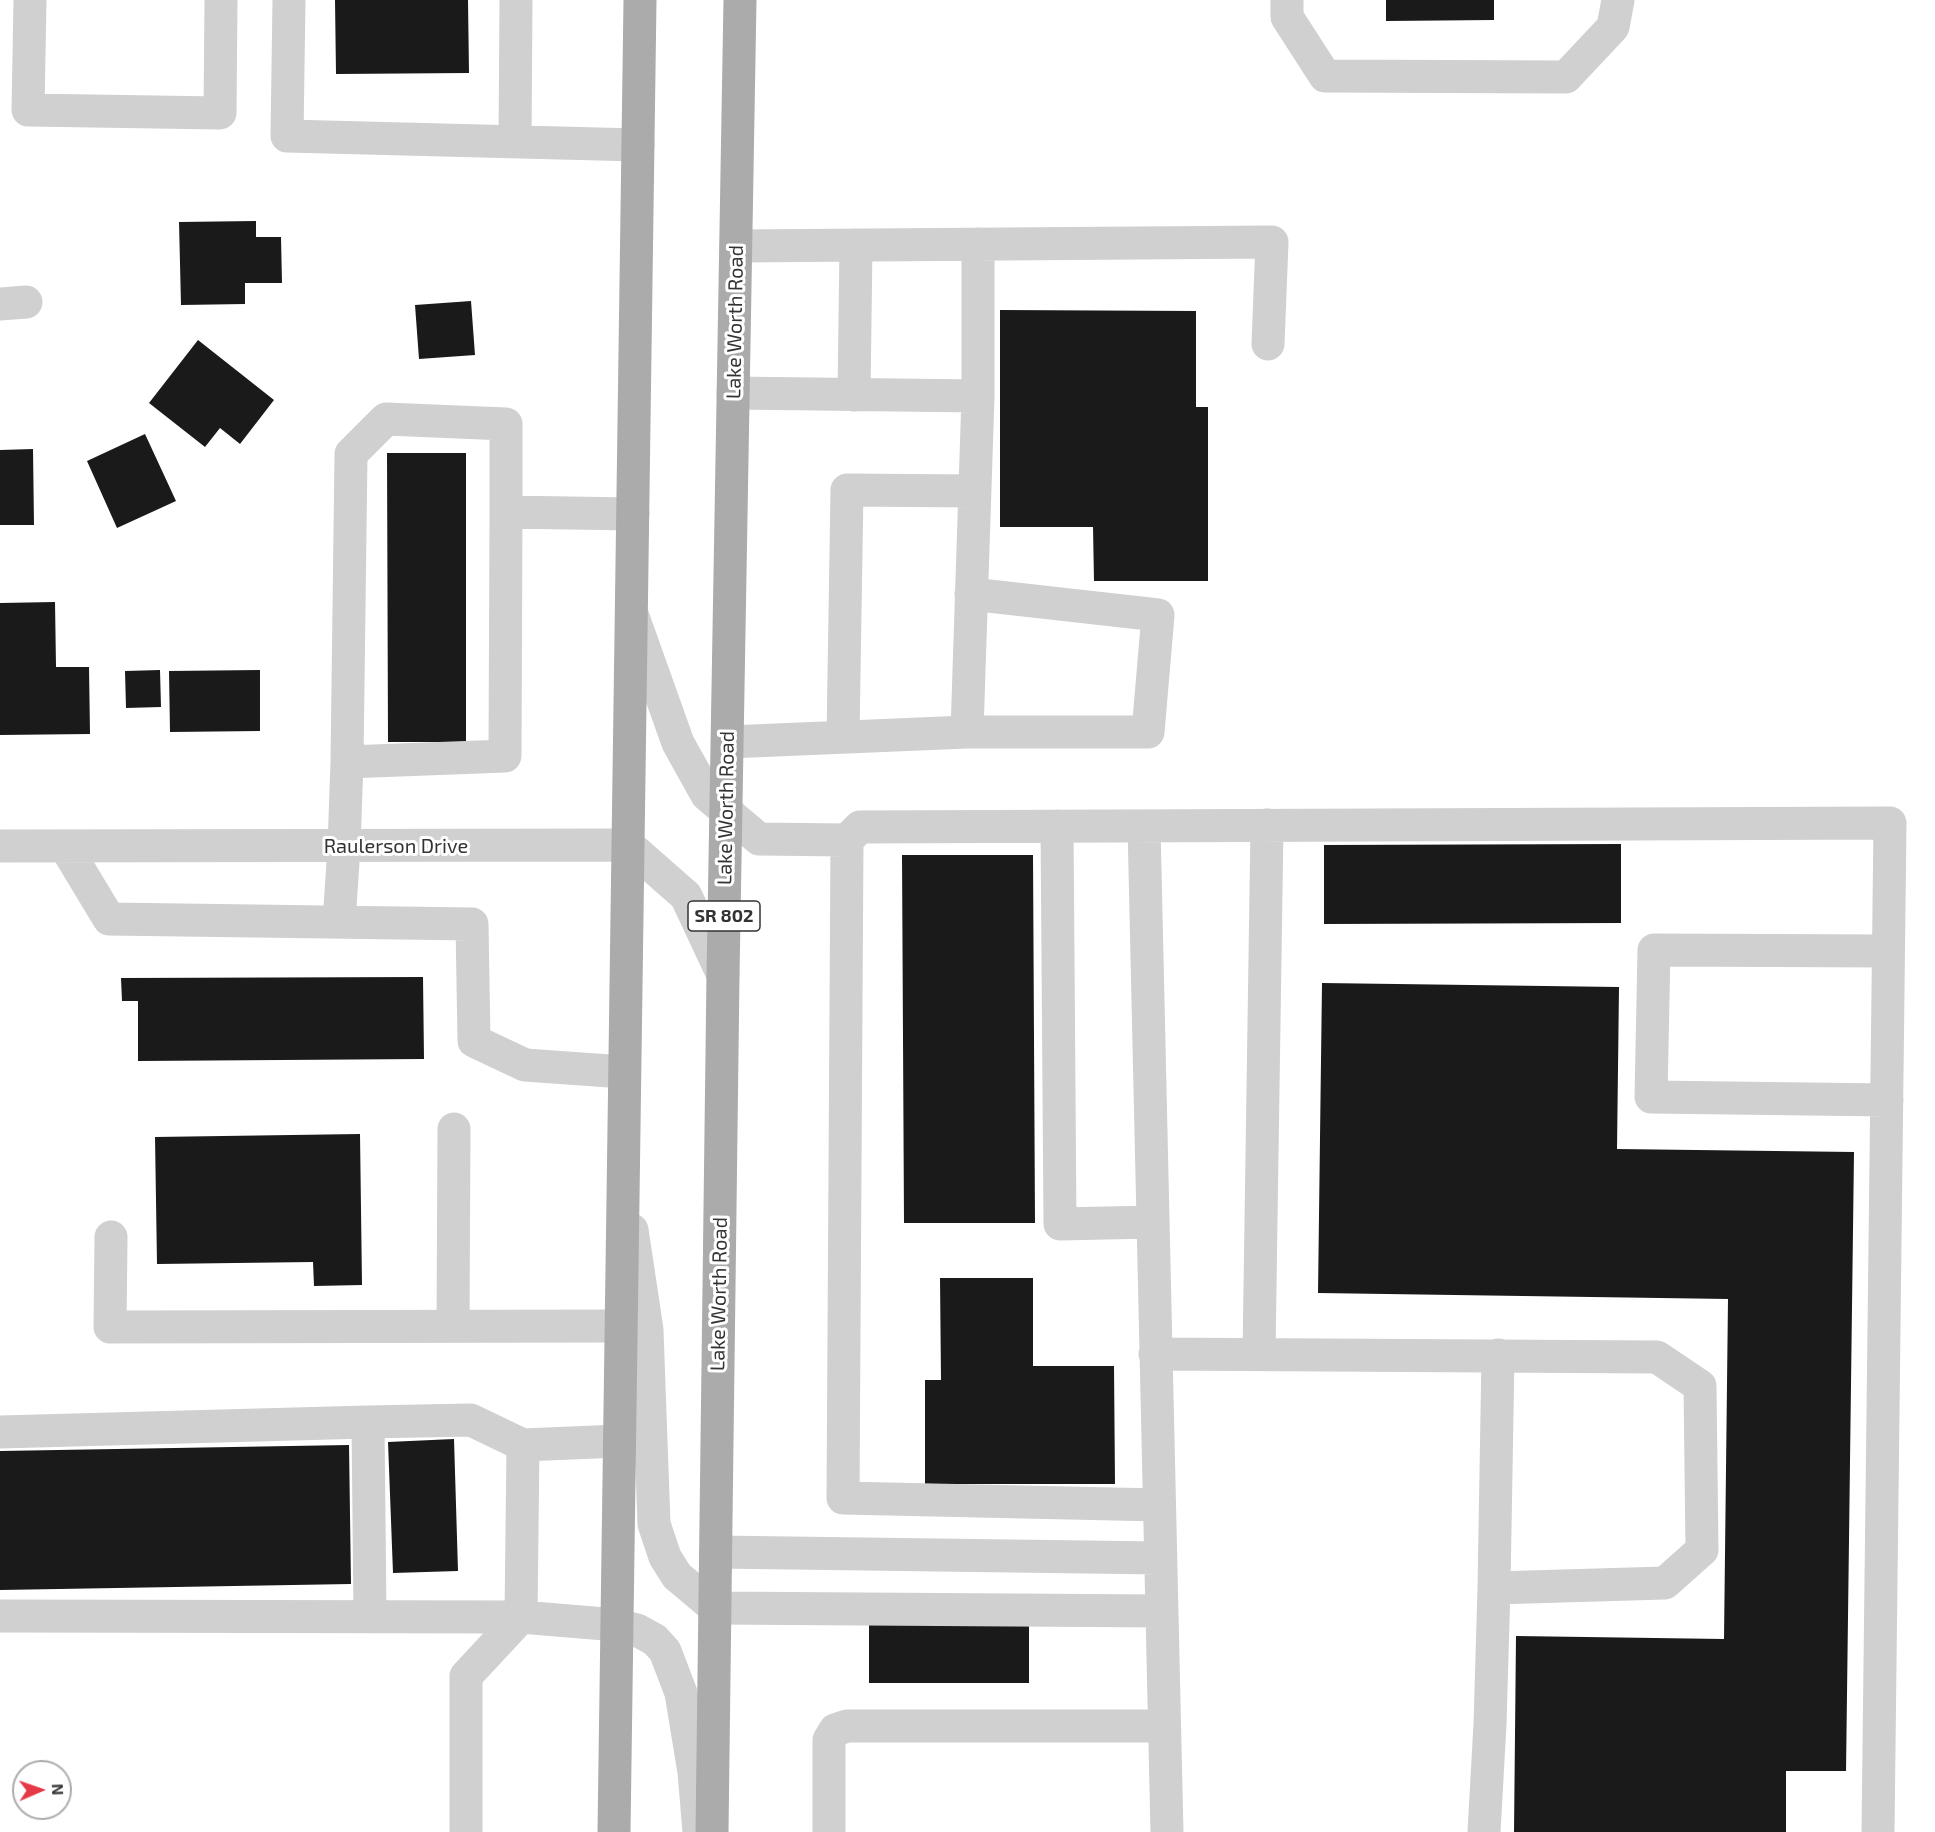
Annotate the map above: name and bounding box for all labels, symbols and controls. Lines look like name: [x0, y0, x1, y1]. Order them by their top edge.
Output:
street label: Lake Worth Road: [722, 245, 748, 399]
street label: Lake Worth Road: [713, 731, 739, 885]
street label: Raulerson Drive: [324, 834, 468, 858]
road number: SR 802: [688, 901, 760, 931]
street label: Lake Worth Road: [706, 1217, 732, 1371]
north arrow: [12, 1760, 72, 1820]
text: N: [49, 1783, 68, 1796]

